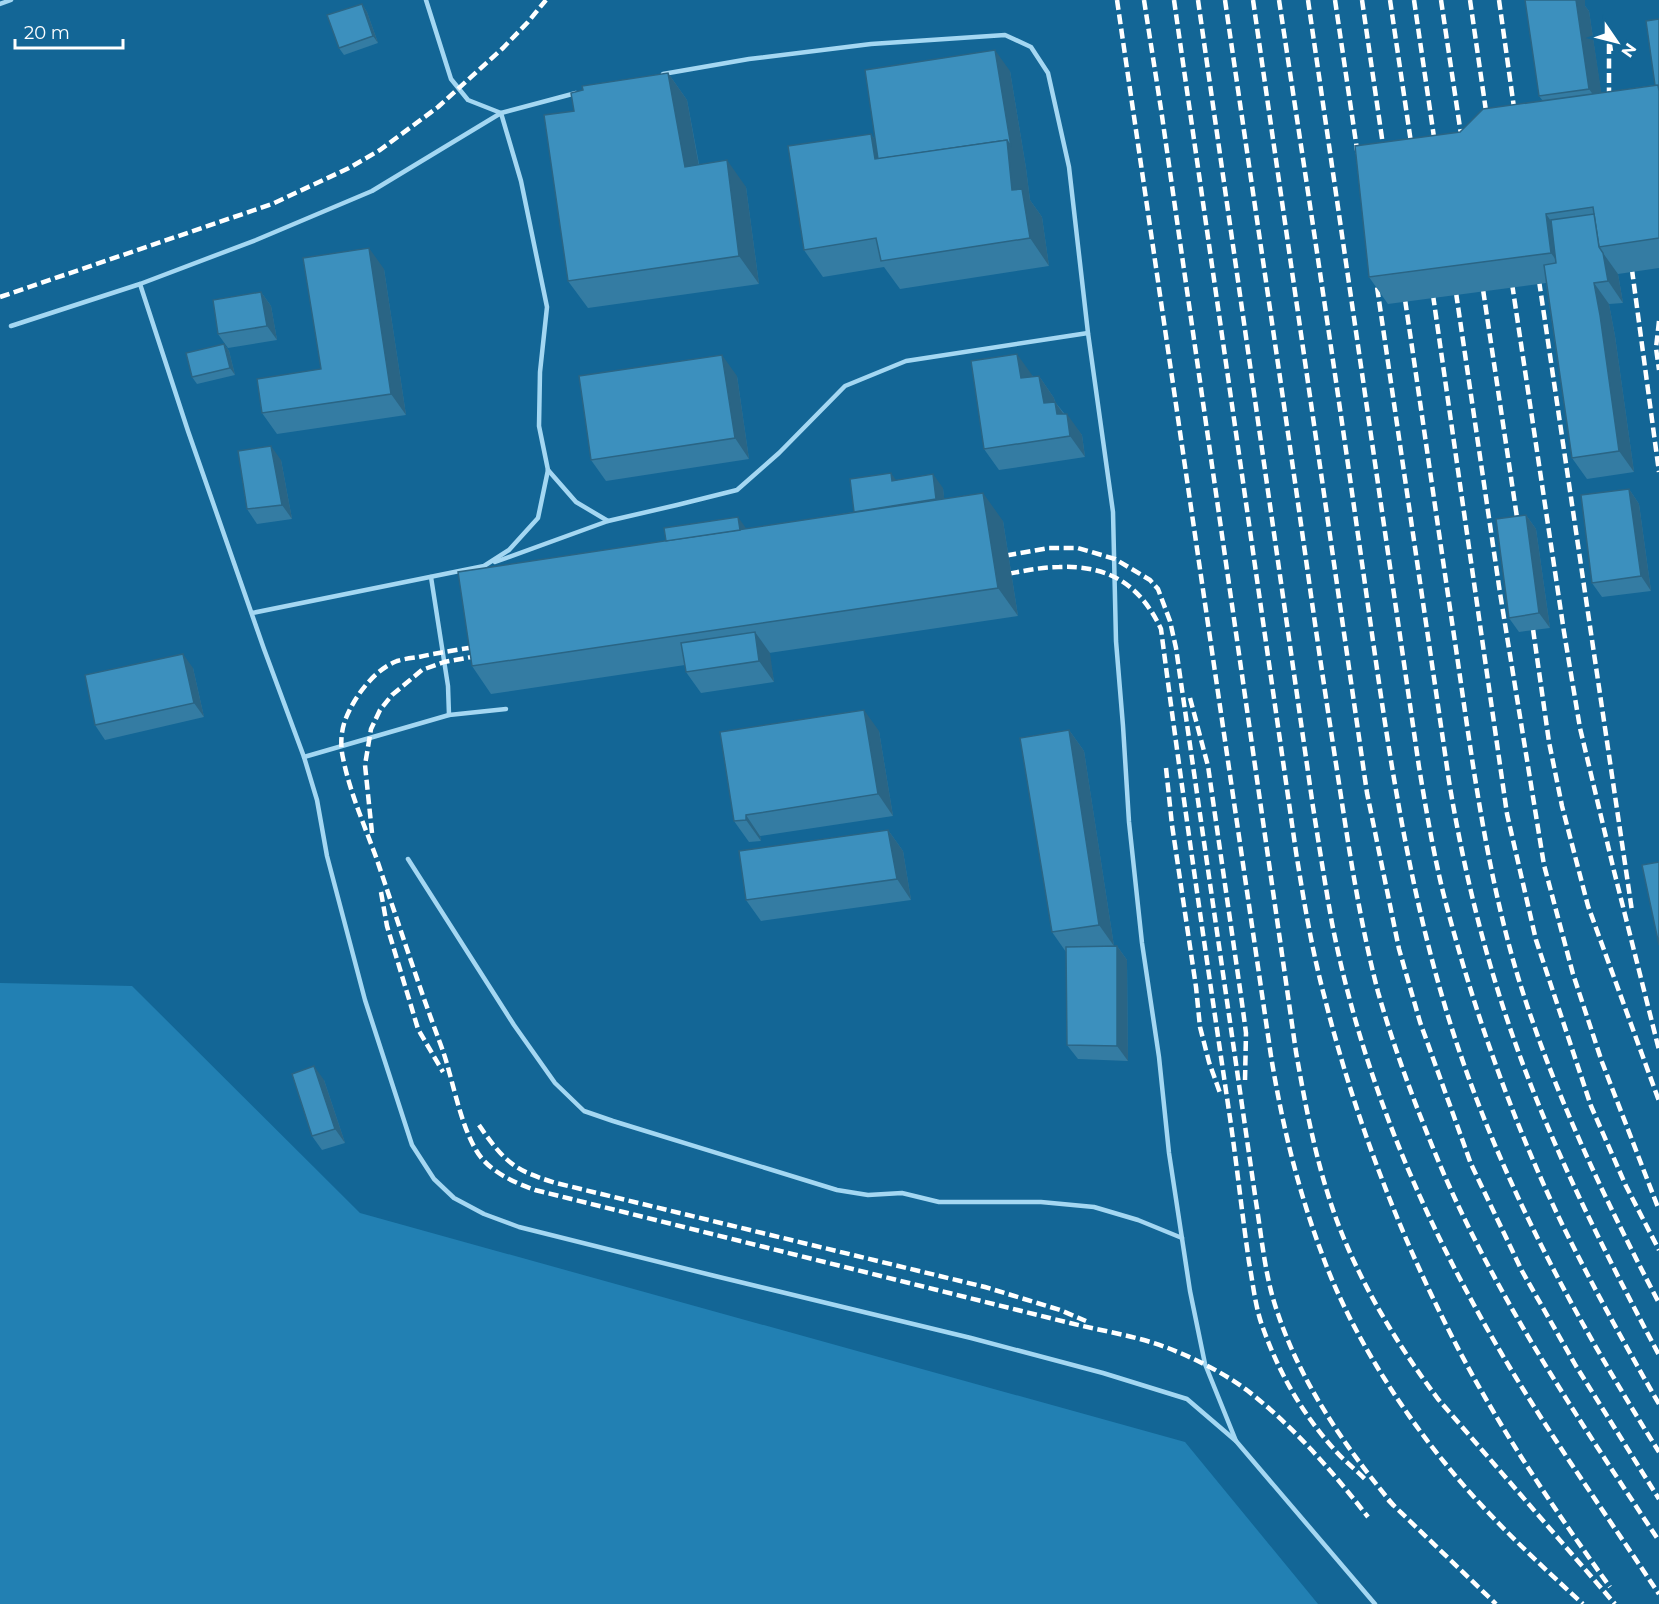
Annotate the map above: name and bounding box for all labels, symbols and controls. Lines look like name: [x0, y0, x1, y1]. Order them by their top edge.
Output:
scale bar: [15, 12, 123, 50]
north arrow: [1587, 12, 1647, 72]
text: 20 m: [24, 22, 70, 44]
text: N: [1617, 40, 1640, 61]

